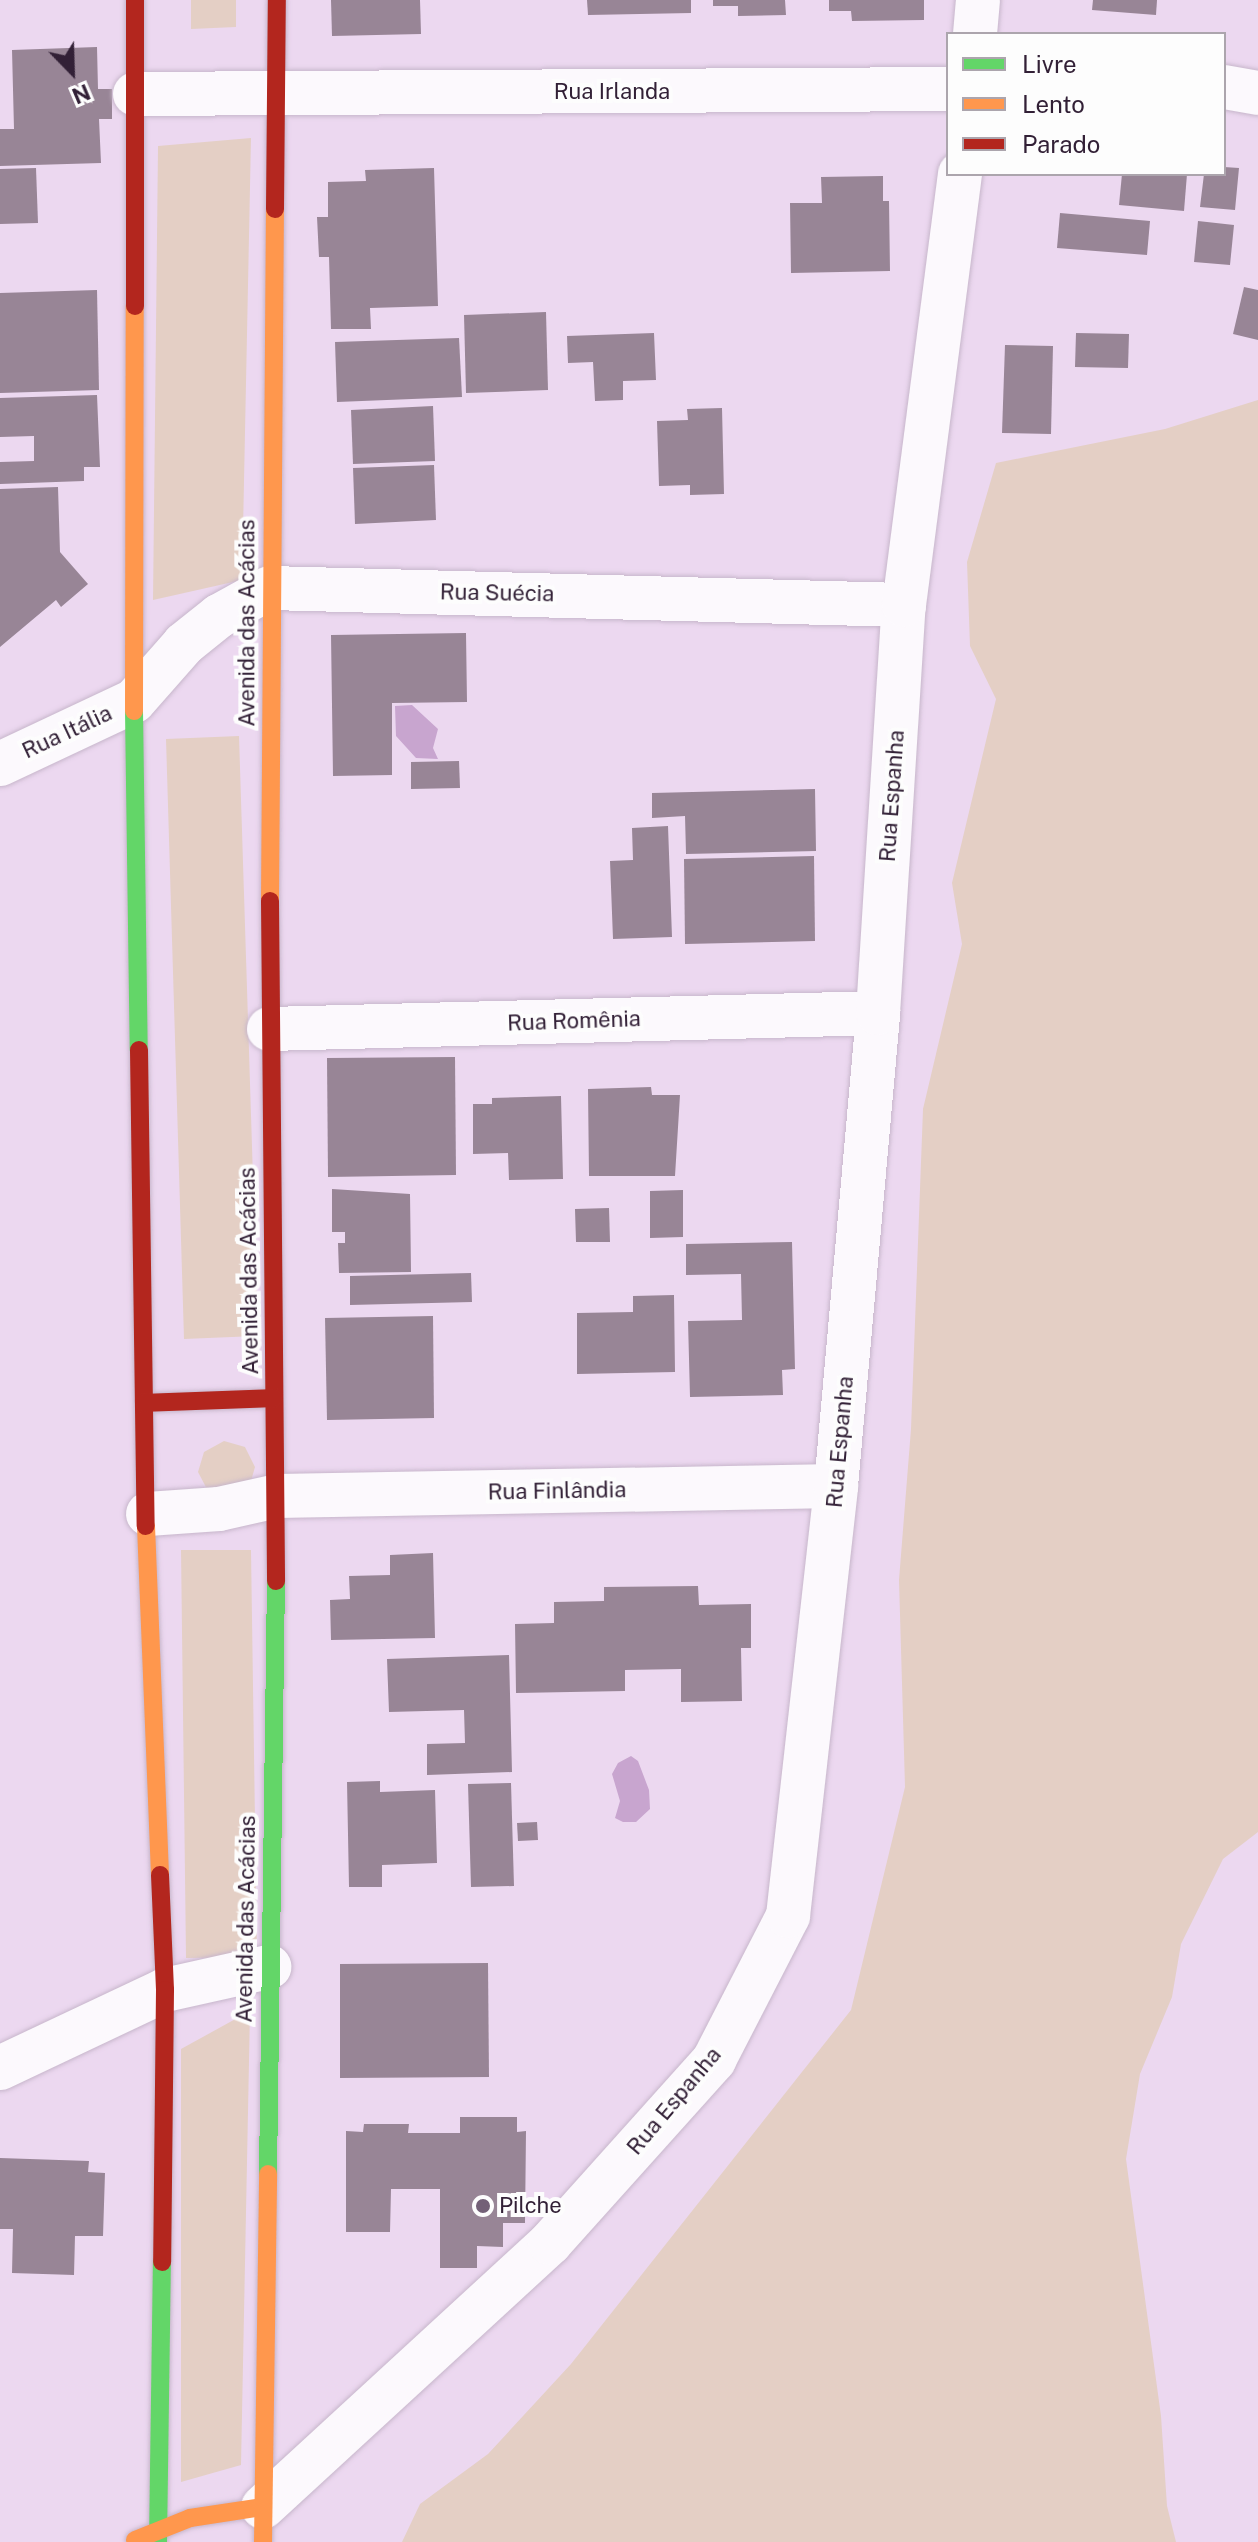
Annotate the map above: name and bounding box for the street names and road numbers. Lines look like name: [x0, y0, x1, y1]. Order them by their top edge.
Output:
street label: Rua Irlanda: [554, 79, 670, 105]
street label: Avenida das Acácias: [234, 519, 260, 727]
street label: Rua Suécia: [440, 579, 554, 607]
street label: Rua Itália: [18, 700, 116, 764]
street label: Rua Espanha: [874, 729, 910, 863]
street label: Rua Romênia: [507, 1005, 641, 1037]
street label: Avenida das Acácias: [234, 1167, 264, 1375]
street label: Rua Espanha: [821, 1375, 859, 1509]
street label: Rua Finlândia: [487, 1477, 627, 1505]
street label: Avenida das Acácias: [231, 1815, 261, 2023]
street label: Rua Espanha: [621, 2042, 727, 2160]

